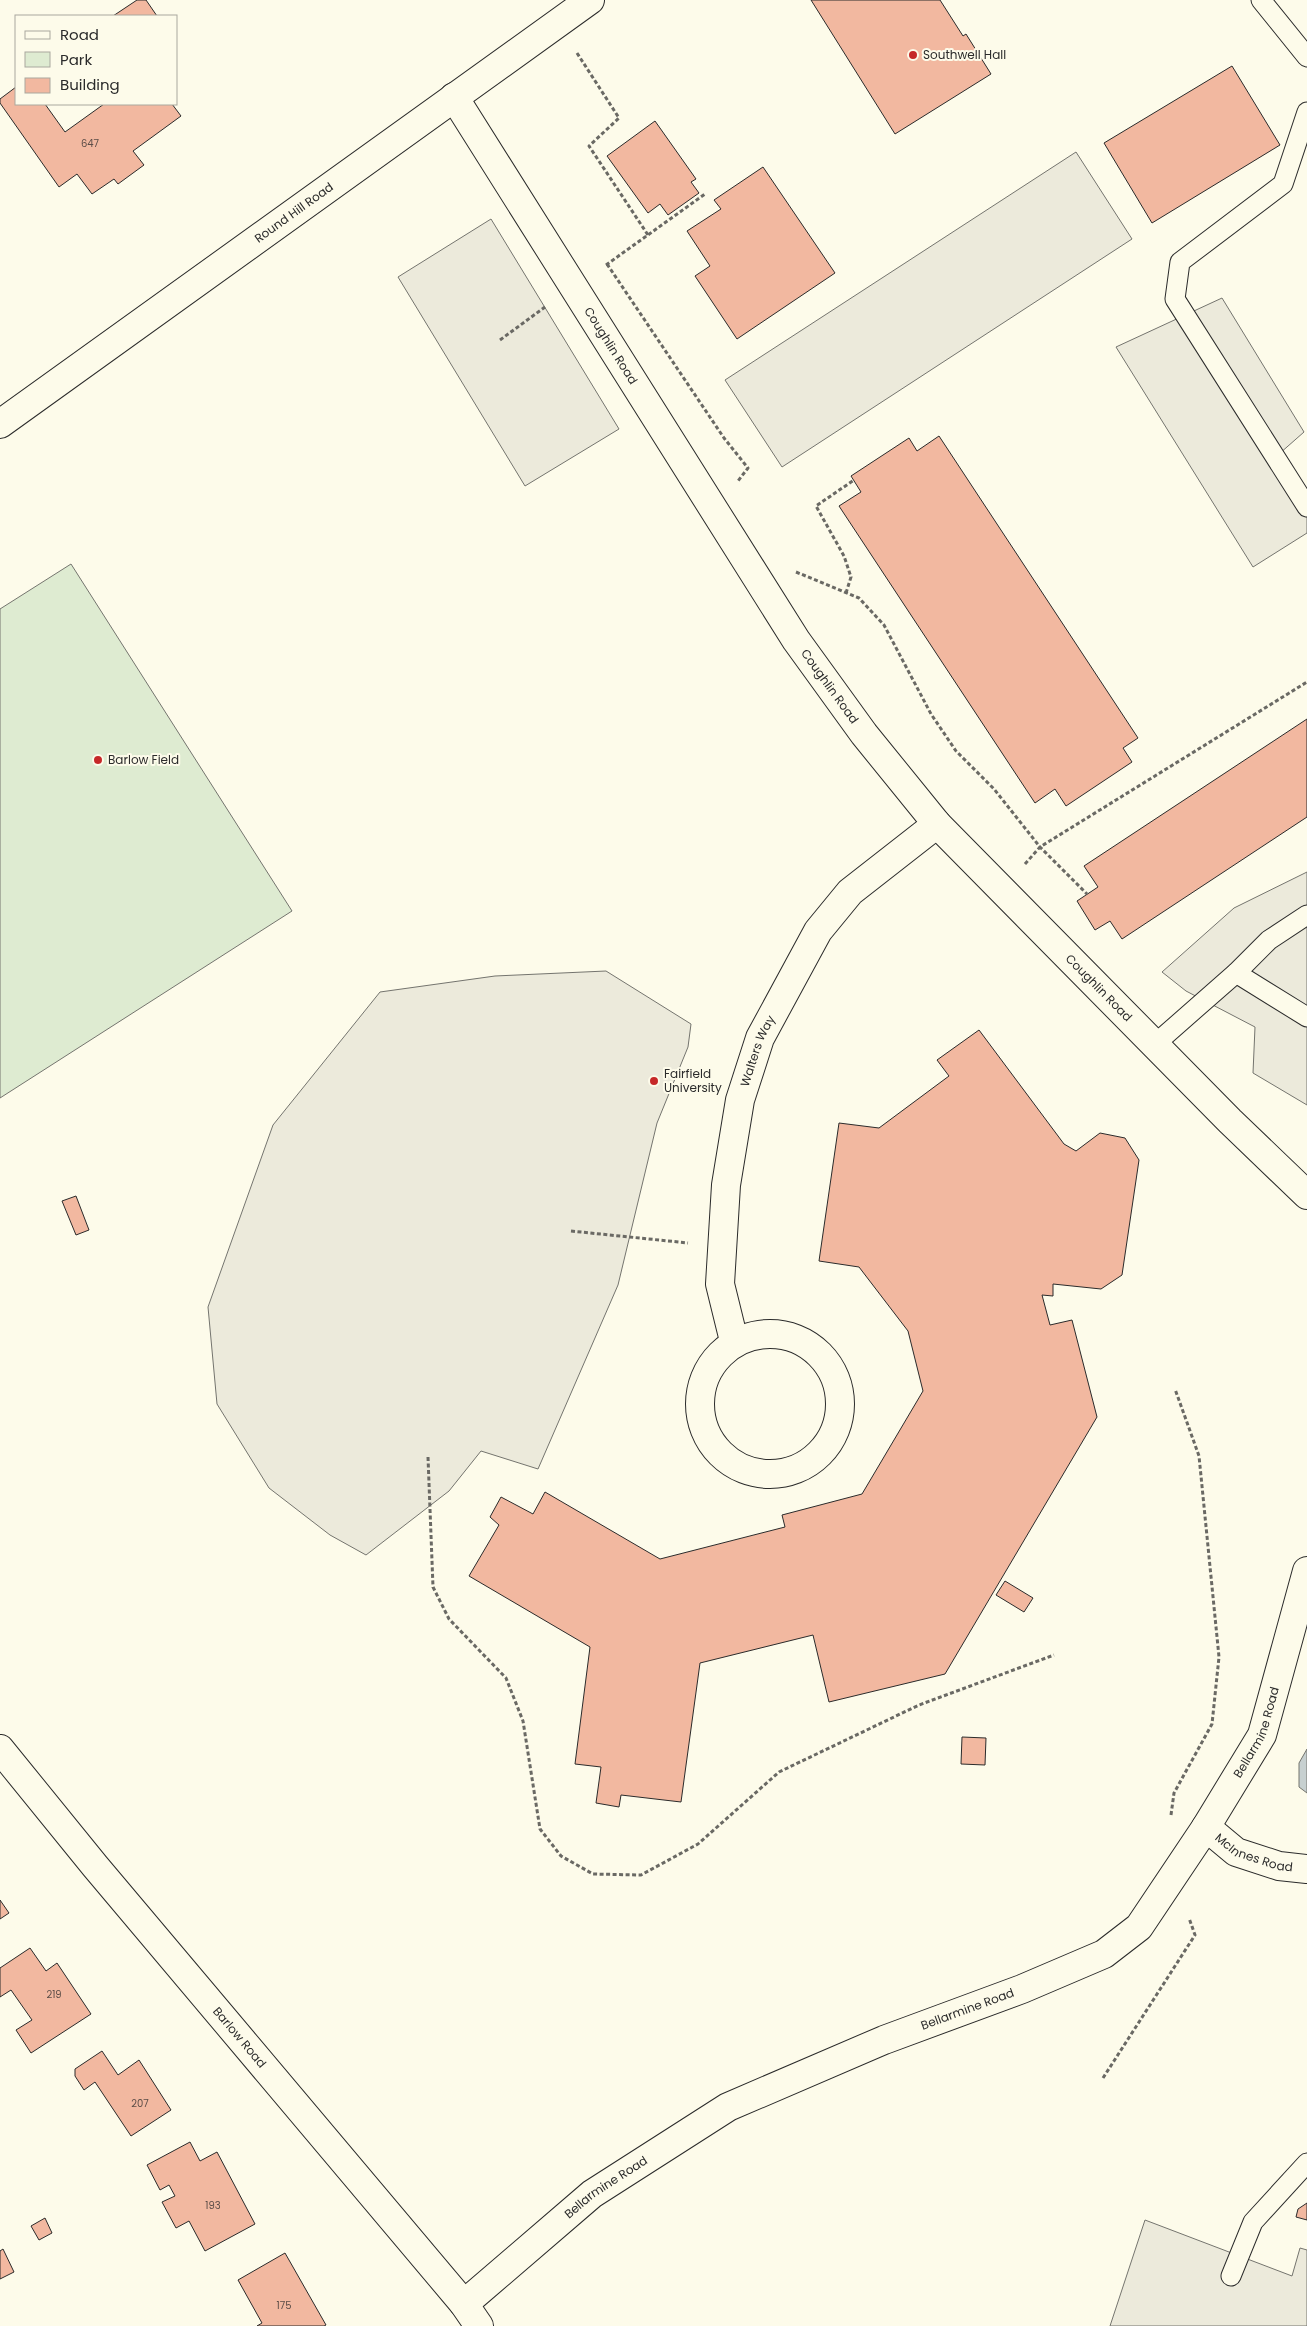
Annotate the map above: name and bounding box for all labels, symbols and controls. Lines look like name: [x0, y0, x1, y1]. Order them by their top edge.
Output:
legend: [15, 15, 178, 105]
text: Road: [60, 24, 99, 45]
place label: Southwell Hall: [923, 46, 1006, 63]
text: Park: [60, 49, 92, 70]
marker: Southwell Hall: [907, 49, 919, 61]
text: Building: [60, 74, 120, 95]
house number: 647: [81, 136, 100, 151]
street label: Round Hill Road: [251, 178, 337, 246]
street label: Coughlin Road: [580, 304, 642, 387]
street label: Coughlin Road: [797, 645, 863, 727]
place label: Barlow Field: [108, 751, 179, 768]
marker: Barlow Field: [92, 754, 104, 766]
street label: Coughlin Road: [1062, 950, 1136, 1025]
street label: Walters Way: [736, 1012, 779, 1089]
place label: Fairfield University: [664, 1065, 722, 1096]
marker: Fairfield University: [648, 1075, 660, 1087]
street label: Bellarmine Road: [1229, 1685, 1283, 1781]
street label: McInnes Road: [1212, 1829, 1294, 1875]
street label: Bellarmine Road: [918, 1984, 1016, 2034]
house number: 219: [46, 1987, 62, 2002]
street label: Barlow Road: [209, 2003, 271, 2071]
house number: 207: [131, 2096, 149, 2111]
street label: Bellarmine Road: [560, 2152, 651, 2222]
house number: 193: [205, 2198, 221, 2213]
house number: 175: [277, 2298, 291, 2313]

